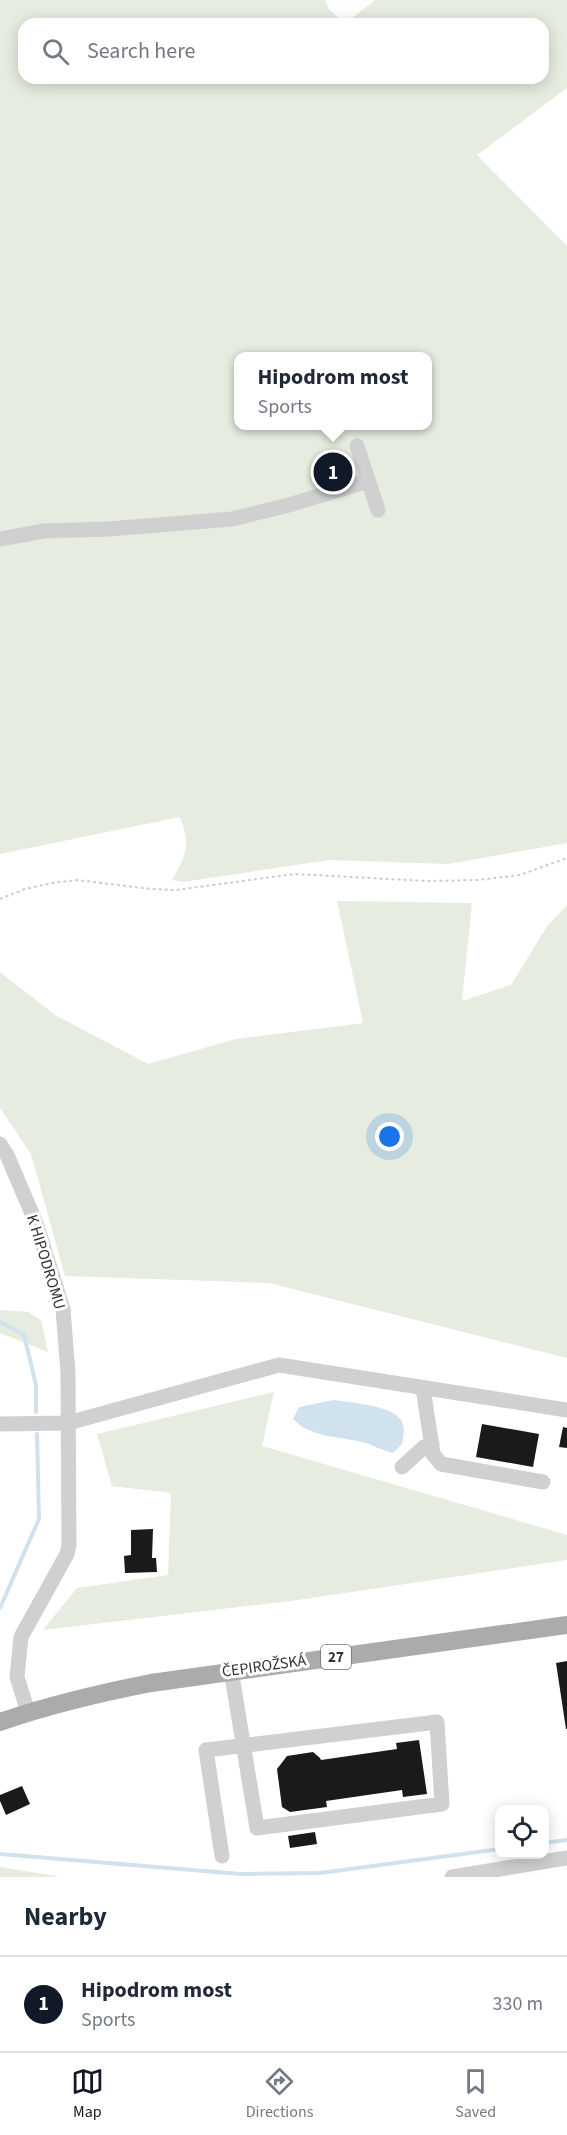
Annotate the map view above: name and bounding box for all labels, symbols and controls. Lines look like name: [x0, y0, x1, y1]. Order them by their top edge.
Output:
search box: [18, 18, 549, 84]
icon: search: [39, 35, 72, 68]
text: Search here: [87, 35, 195, 67]
popup: [234, 352, 432, 430]
text: Hipodrom most: [257, 361, 409, 393]
text: Sports: [257, 393, 312, 421]
pin: 1: [314, 450, 352, 494]
your location: [375, 1122, 404, 1151]
street label: K HIPODROMU: [21, 1212, 71, 1312]
road number: 27: [321, 1645, 351, 1669]
street label: ČEPIROŽSKÁ: [221, 1649, 308, 1683]
map controls: [495, 1805, 549, 1859]
button: locate: [495, 1805, 549, 1859]
text: Nearby: [24, 1898, 107, 1935]
text: Hipodrom most: [81, 1974, 232, 2006]
text: 1: [38, 1990, 49, 2018]
text: 330 m: [493, 1990, 543, 2018]
text: Sports: [81, 2006, 136, 2034]
tab: Map: [71, 2065, 104, 2123]
tab: Directions: [246, 2065, 313, 2123]
tab: Saved: [455, 2065, 496, 2123]

